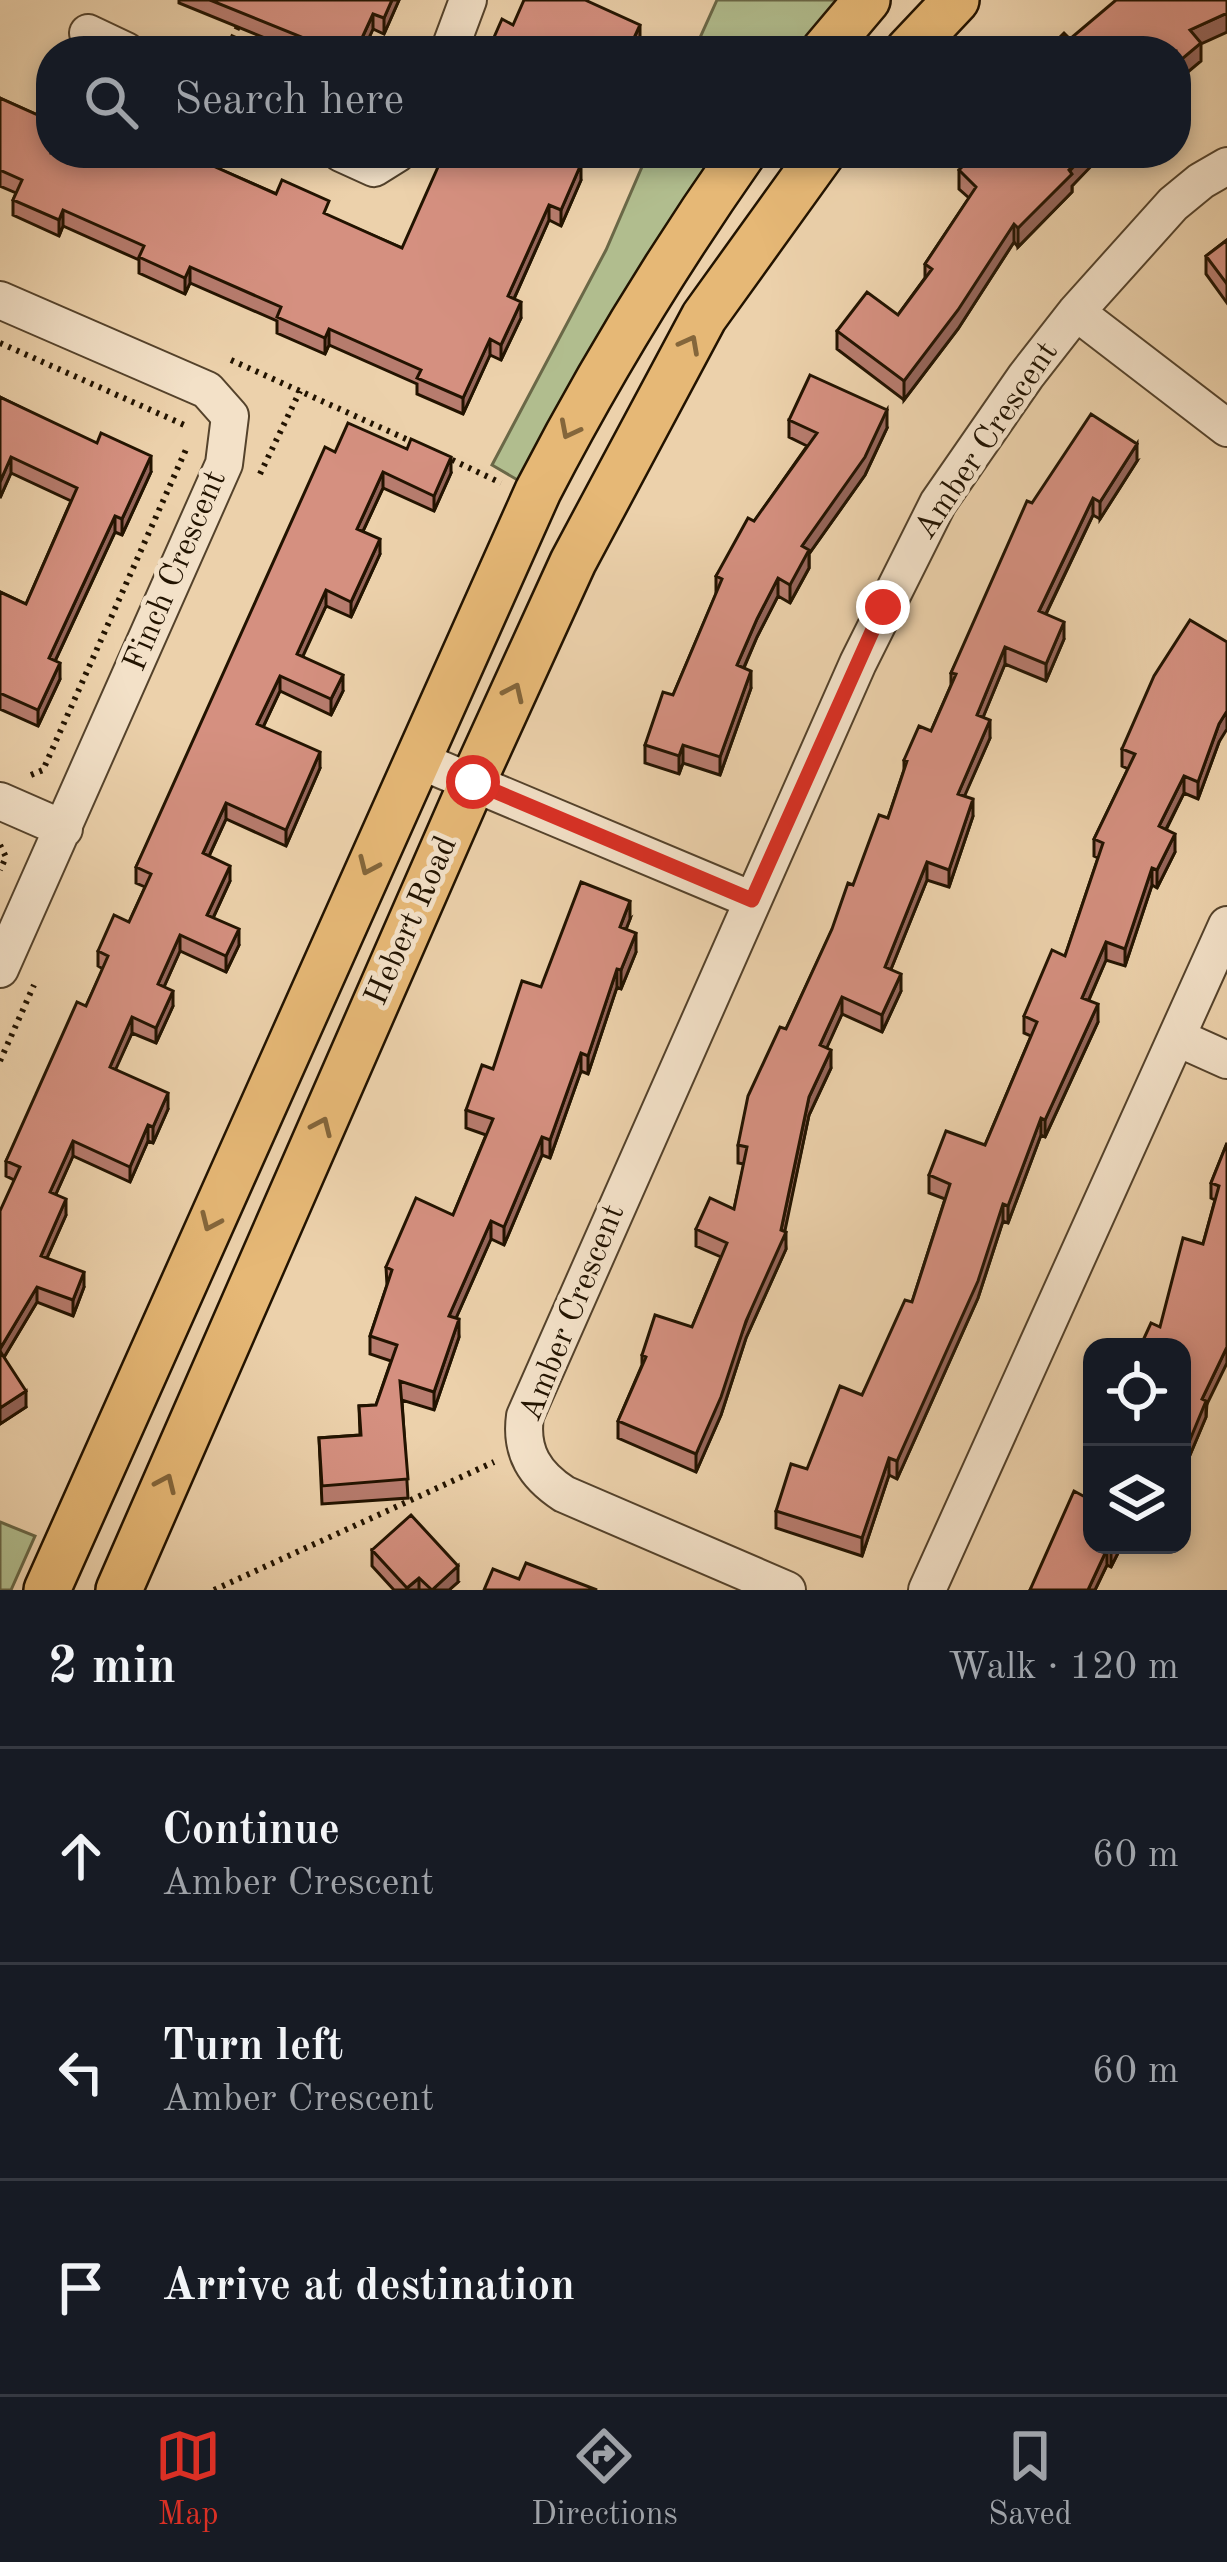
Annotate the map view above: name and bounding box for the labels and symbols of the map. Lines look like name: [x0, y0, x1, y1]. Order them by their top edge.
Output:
one-way arrow: [676, 336, 699, 357]
street label: Amber Crescent: [909, 336, 1065, 546]
one-way arrow: [561, 417, 584, 439]
street label: Finch Crescent: [119, 466, 233, 676]
route end: [856, 580, 910, 634]
one-way arrow: [500, 683, 523, 704]
route start: [446, 755, 500, 809]
street label: Hebert Road: [360, 832, 464, 1010]
one-way arrow: [359, 854, 383, 875]
one-way arrow: [308, 1116, 332, 1138]
street label: Amber Crescent: [515, 1200, 631, 1426]
one-way arrow: [201, 1210, 225, 1232]
one-way arrow: [151, 1474, 175, 1495]

